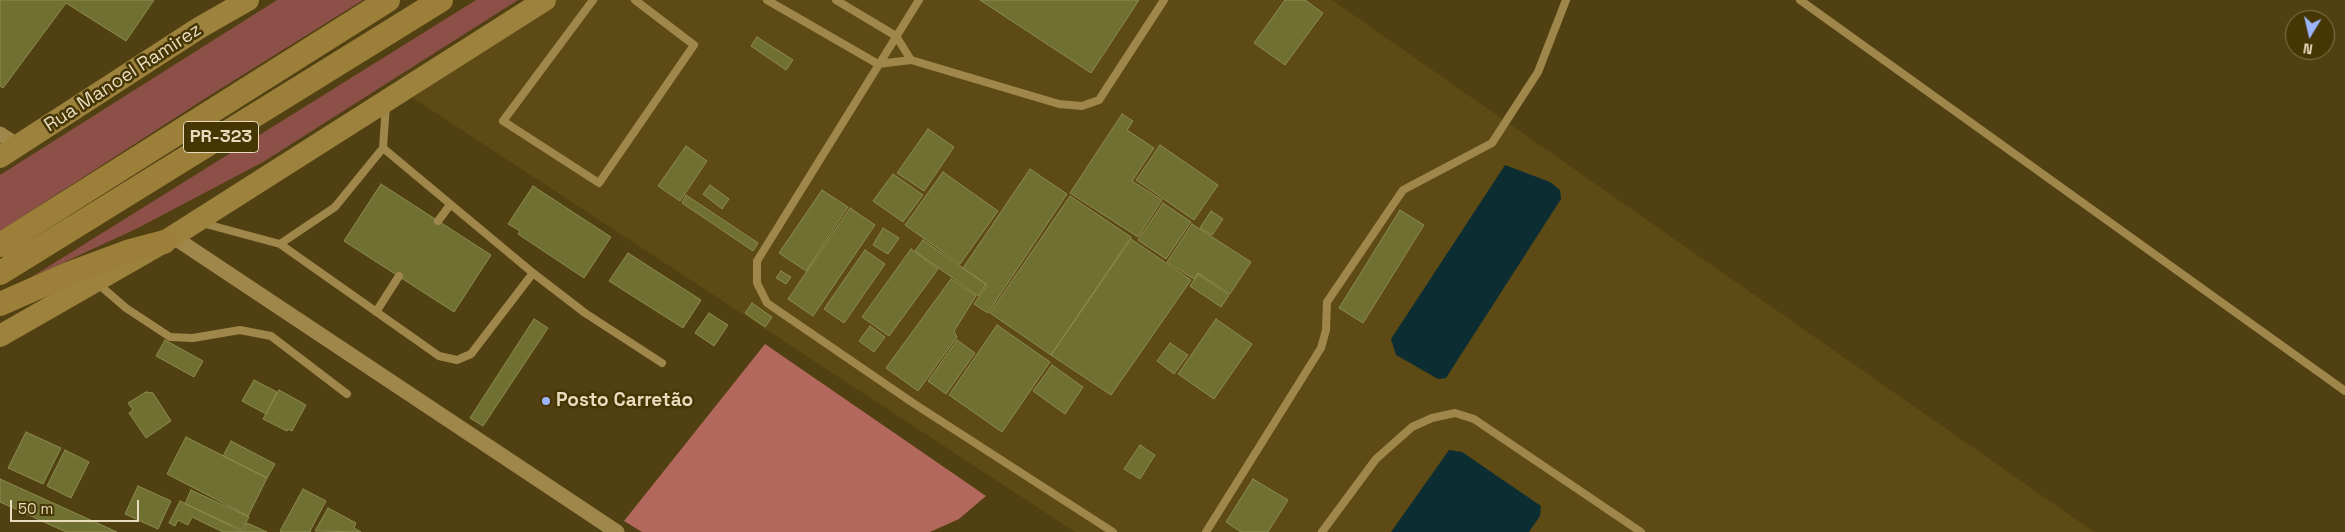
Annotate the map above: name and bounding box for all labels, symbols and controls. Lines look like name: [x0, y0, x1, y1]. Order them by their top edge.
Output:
north arrow: [2285, 10, 2335, 60]
street label: Rua Manoel Ramirez: [40, 19, 206, 137]
text: N: [2302, 39, 2314, 58]
road number: PR-323: [184, 121, 258, 152]
place label: Posto Carretão: [556, 390, 693, 412]
marker: Posto Carretão: [540, 395, 552, 407]
scale bar: [12, 490, 141, 522]
text: 50 m: [18, 499, 53, 518]

